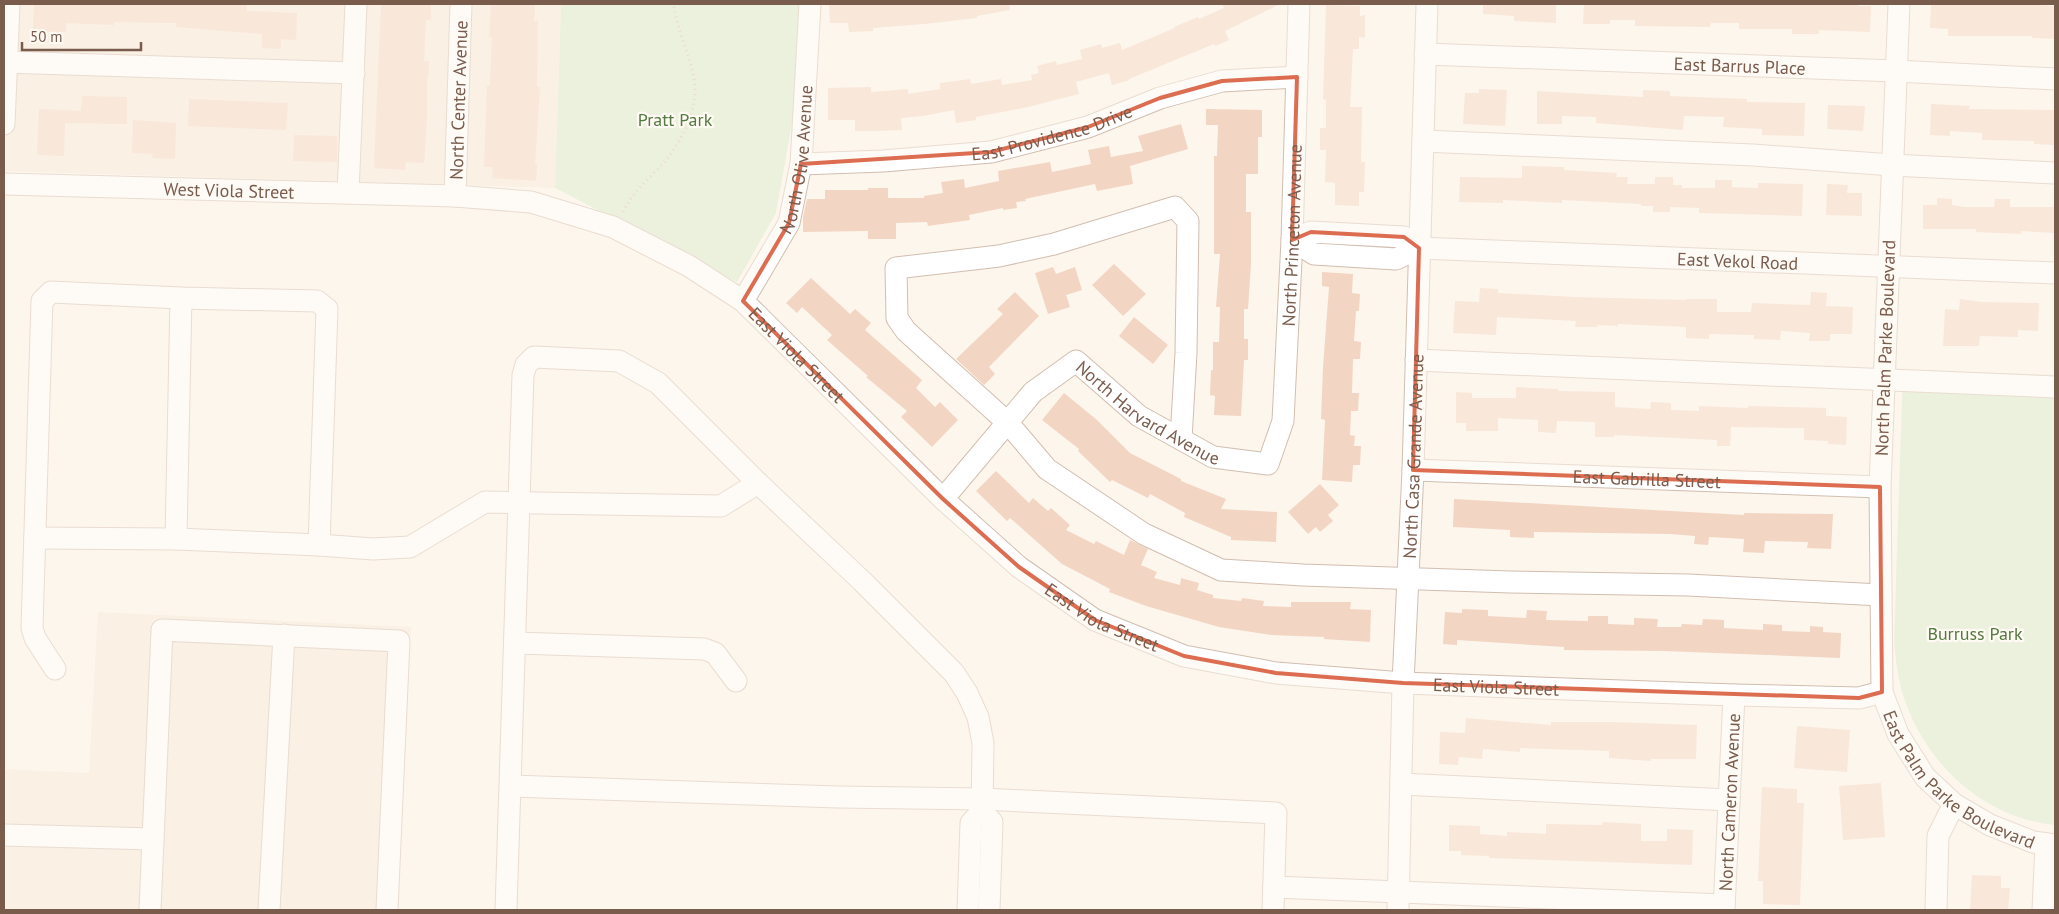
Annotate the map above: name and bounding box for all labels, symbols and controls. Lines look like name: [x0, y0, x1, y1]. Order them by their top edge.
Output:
scale bar: [22, 20, 141, 52]
street label: North Center Avenue: [444, 20, 472, 180]
text: 50 m: [30, 27, 63, 46]
street label: East Barrus Place: [1673, 51, 1806, 79]
street label: North Olive Avenue: [774, 84, 817, 238]
street label: East Providence Drive: [970, 99, 1136, 165]
park label: Pratt Park: [638, 108, 713, 131]
street label: North Princeton Avenue: [1276, 144, 1306, 327]
street label: West Viola Street: [163, 177, 295, 203]
street label: North Palm Parke Boulevard: [1870, 240, 1900, 456]
street label: East Vekol Road: [1677, 247, 1799, 274]
street label: East Viola Street: [744, 302, 850, 407]
street label: North Casa Grande Avenue: [1397, 354, 1428, 559]
street label: North Harvard Avenue: [1071, 355, 1221, 469]
street label: East Gabrilla Street: [1572, 464, 1721, 493]
street label: East Viola Street: [1041, 577, 1163, 656]
park label: Burruss Park: [1927, 622, 2023, 645]
street label: East Viola Street: [1432, 673, 1560, 700]
street label: East Palm Parke Boulevard: [1879, 707, 2039, 853]
street label: North Cameron Avenue: [1713, 713, 1745, 892]

